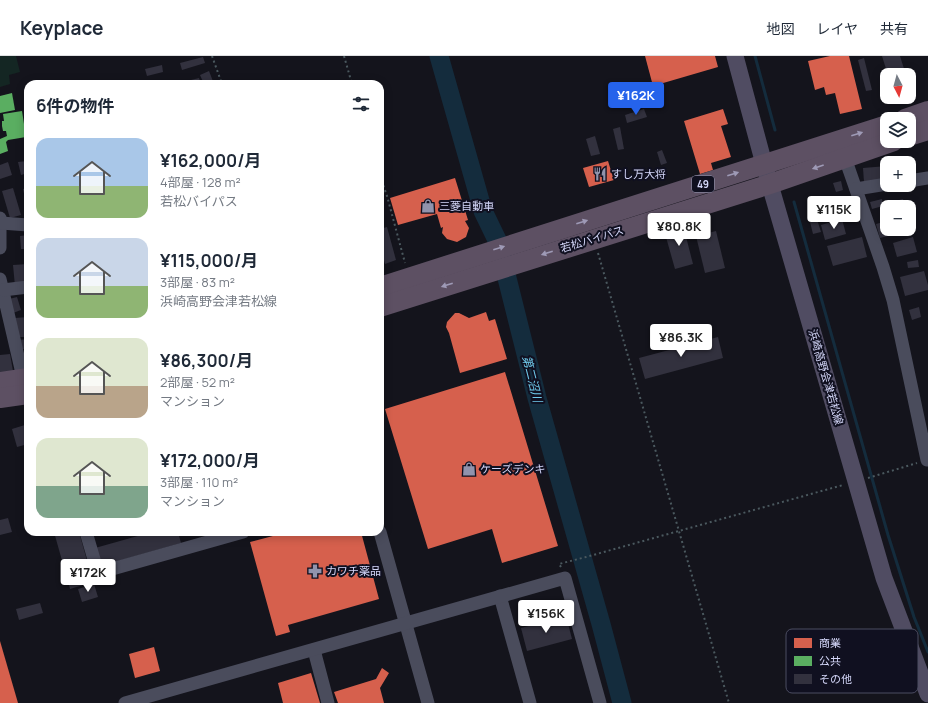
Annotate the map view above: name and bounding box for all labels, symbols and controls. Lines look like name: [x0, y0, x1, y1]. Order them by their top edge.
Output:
text: Keyplace: [20, 15, 103, 41]
text: 地図: [766, 19, 794, 38]
text: レイヤ: [816, 19, 858, 38]
text: 共有: [880, 19, 908, 38]
north arrow: [880, 68, 916, 104]
map controls: [880, 68, 916, 236]
pin: ¥162K: [608, 82, 664, 116]
text: ¥162K: [617, 86, 655, 104]
icon: filters: [350, 93, 372, 115]
text: 6件の物件: [36, 94, 115, 117]
button: layers: [880, 112, 916, 148]
one-way arrow: [851, 131, 863, 137]
text: ¥162,000/月: [160, 149, 262, 172]
icon: home: [68, 154, 116, 202]
button: +: [880, 156, 916, 192]
one-way arrow: [811, 165, 823, 171]
restaurant icon: すし万大将: [592, 166, 608, 182]
place label: すし万大将: [611, 166, 666, 181]
one-way arrow: [727, 171, 739, 177]
text: 4部屋 · 128 m²: [160, 173, 241, 191]
road number: 49: [692, 176, 714, 192]
text: 若松バイパス: [160, 192, 238, 210]
pin: ¥115K: [806, 196, 862, 230]
shop icon: 三菱自動車: [420, 198, 436, 214]
place label: 三菱自動車: [439, 198, 494, 213]
text: ¥115K: [816, 200, 852, 218]
button: −: [880, 200, 916, 236]
pin: ¥80.8K: [646, 213, 712, 247]
text: ¥80.8K: [657, 217, 701, 235]
one-way arrow: [577, 219, 589, 225]
street label: 若松バイパス: [558, 222, 626, 255]
one-way arrow: [494, 245, 506, 251]
text: ¥115,000/月: [160, 249, 258, 272]
one-way arrow: [541, 250, 553, 256]
icon: home: [68, 254, 116, 302]
text: 3部屋 · 83 m²: [160, 273, 235, 291]
one-way arrow: [441, 282, 453, 288]
text: 浜崎高野会津若松線: [160, 292, 277, 310]
pin: ¥86.3K: [648, 324, 714, 358]
street label: 浜崎高野会津若松線: [806, 327, 847, 427]
text: ¥86.3K: [659, 328, 703, 346]
text: ¥86,300/月: [160, 349, 253, 372]
icon: home: [68, 354, 116, 402]
water label: 第二沼川: [518, 354, 547, 406]
text: 2部屋 · 52 m²: [160, 373, 235, 391]
text: マンション: [160, 392, 225, 410]
text: ¥172,000/月: [160, 449, 260, 472]
icon: home: [68, 454, 116, 502]
shop icon: ケーズデンキ: [461, 461, 477, 477]
place label: ケーズデンキ: [480, 461, 545, 476]
text: 3部屋 · 110 m²: [160, 473, 238, 491]
text: マンション: [160, 492, 225, 510]
pin: ¥172K: [60, 559, 116, 593]
text: ¥172K: [70, 563, 106, 581]
pharmacy icon: カワチ薬品: [307, 563, 323, 579]
place label: カワチ薬品: [326, 563, 381, 578]
pin: ¥156K: [518, 600, 574, 634]
text: ¥156K: [527, 604, 565, 622]
legend: [786, 629, 918, 693]
text: 商業: [819, 635, 841, 650]
text: 公共: [819, 653, 841, 668]
text: その他: [819, 671, 852, 686]

